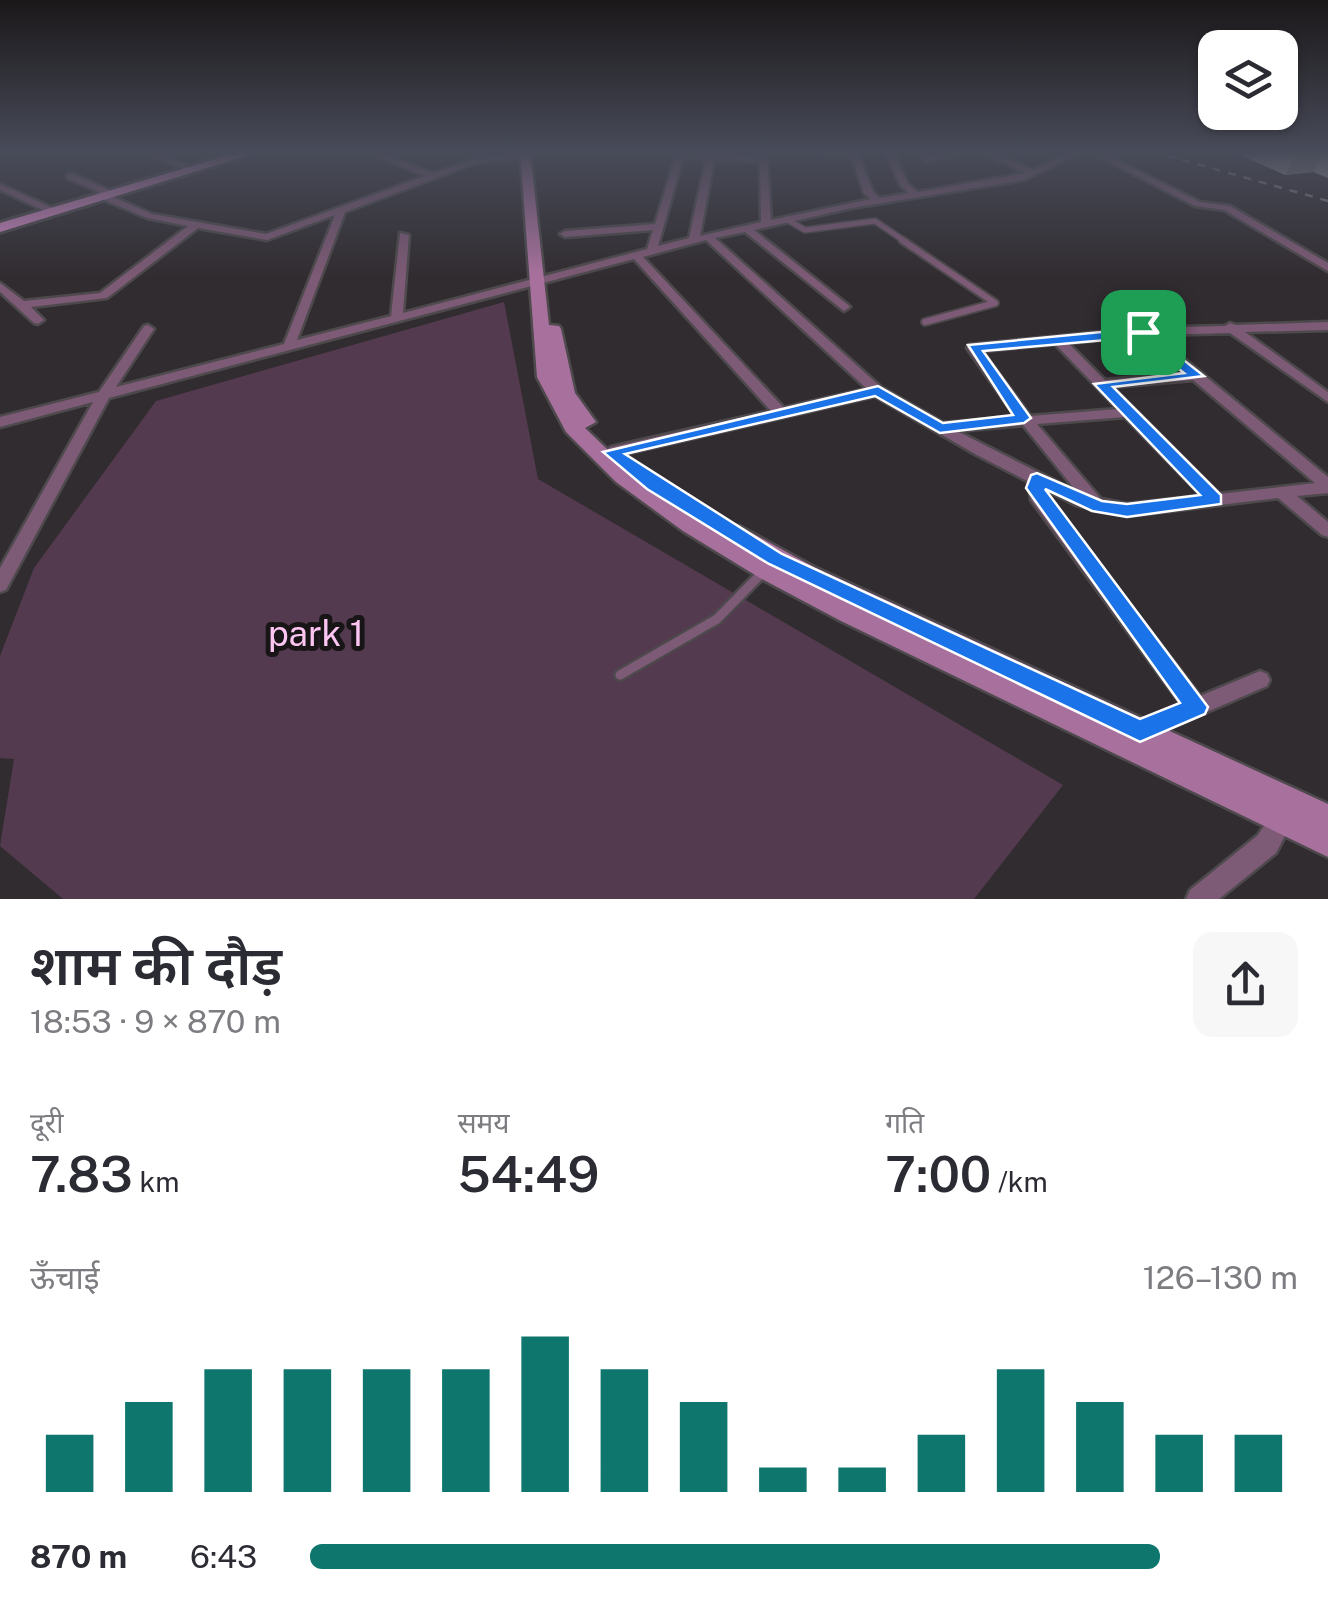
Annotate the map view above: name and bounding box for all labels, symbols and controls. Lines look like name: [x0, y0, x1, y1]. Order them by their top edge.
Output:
map controls: [1198, 30, 1298, 130]
button: layers: [1198, 30, 1298, 130]
pin: [1101, 290, 1186, 375]
icon: arrive: [1116, 305, 1171, 360]
park label: park 1: [268, 613, 364, 654]
button: share: [1193, 932, 1298, 1037]
text: शाम की दौड़: [30, 933, 282, 997]
text: 18:53 · 9 × 870 m: [30, 1003, 281, 1040]
text: दूरी: [30, 1106, 64, 1139]
text: समय: [458, 1106, 510, 1139]
text: गति: [885, 1106, 924, 1139]
text: 7.83: [30, 1144, 133, 1203]
text: 54:49: [458, 1144, 599, 1203]
text: 7:00: [885, 1144, 991, 1203]
text: km: [133, 1165, 179, 1198]
text: /km: [991, 1165, 1048, 1198]
text: ऊँचाई: [30, 1259, 99, 1296]
text: 126–130 m: [1143, 1259, 1298, 1296]
text: 870 m: [30, 1538, 127, 1575]
text: 6:43: [190, 1538, 257, 1575]

